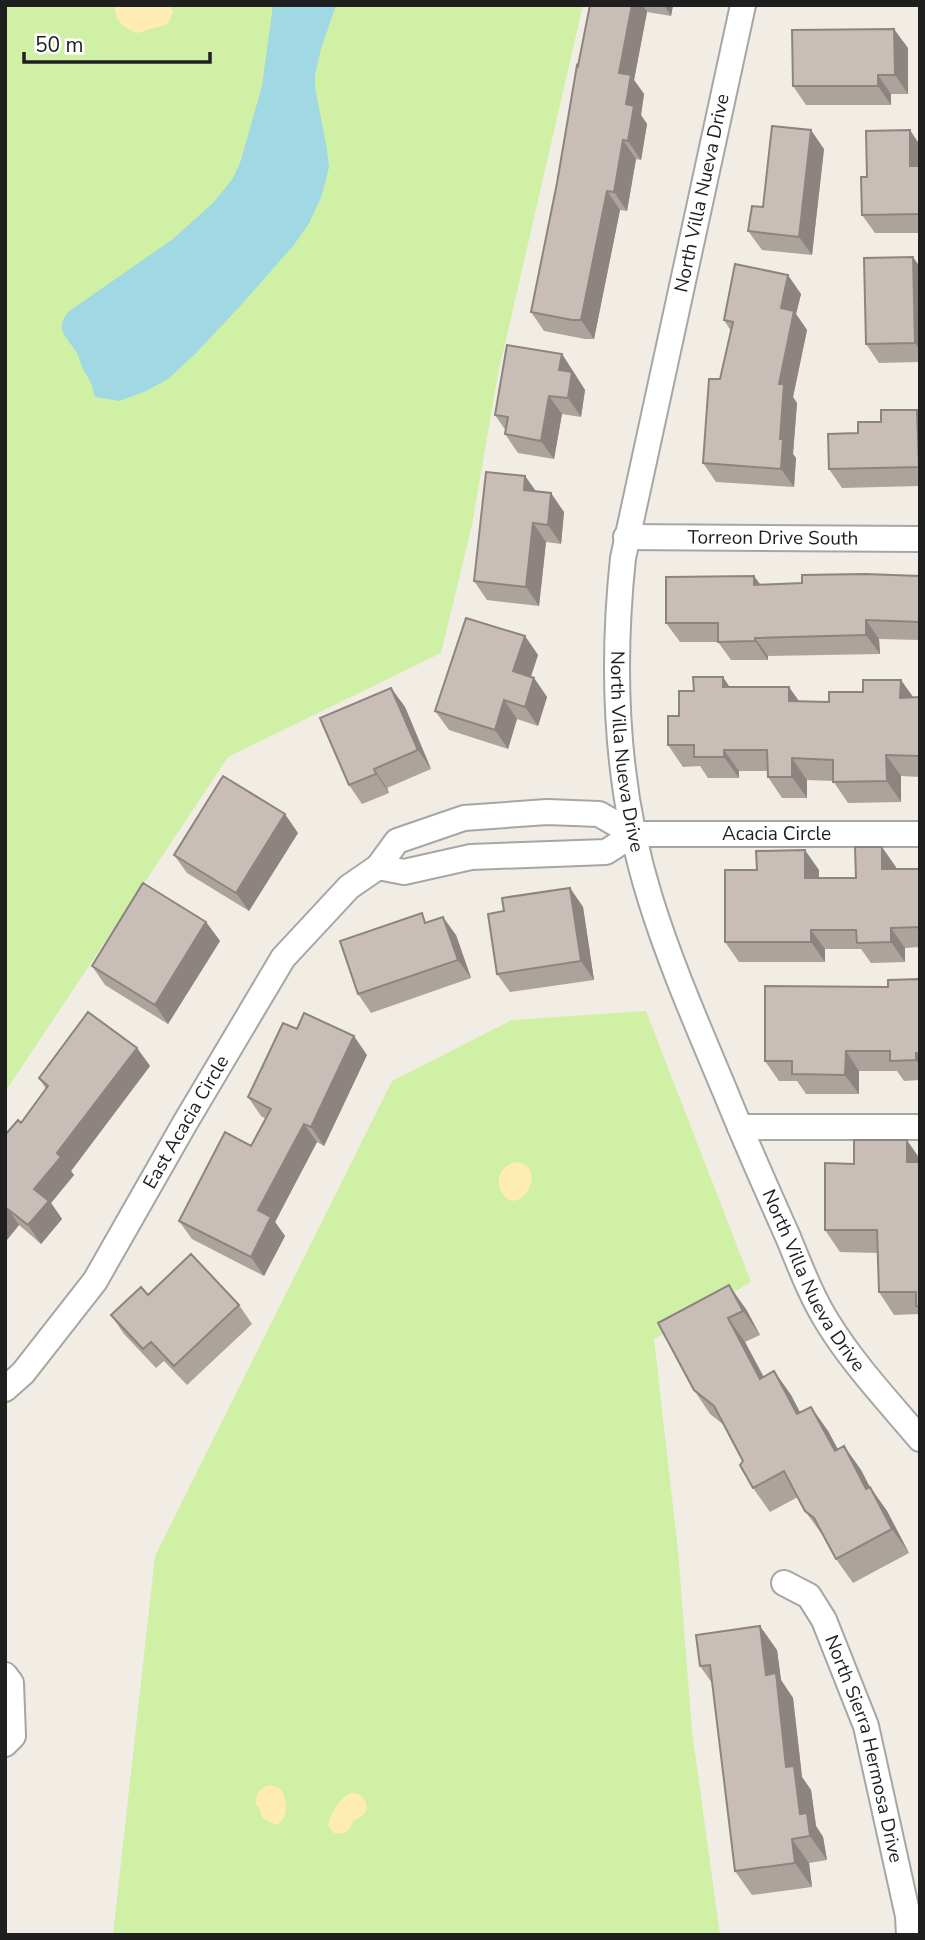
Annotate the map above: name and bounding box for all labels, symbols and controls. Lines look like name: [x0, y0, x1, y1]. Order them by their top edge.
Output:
scale bar: [24, 21, 210, 65]
text: 50 m: [35, 31, 84, 59]
street label: North Villa Nueva Drive: [668, 91, 736, 295]
street label: Torreon Drive South: [687, 524, 859, 552]
street label: North Villa Nueva Drive: [604, 651, 650, 855]
street label: Acacia Circle: [722, 821, 831, 847]
street label: East Acacia Circle: [137, 1050, 235, 1194]
street label: North Villa Nueva Drive: [755, 1185, 871, 1377]
street label: North Sierra Hermosa Drive: [818, 1631, 909, 1865]

